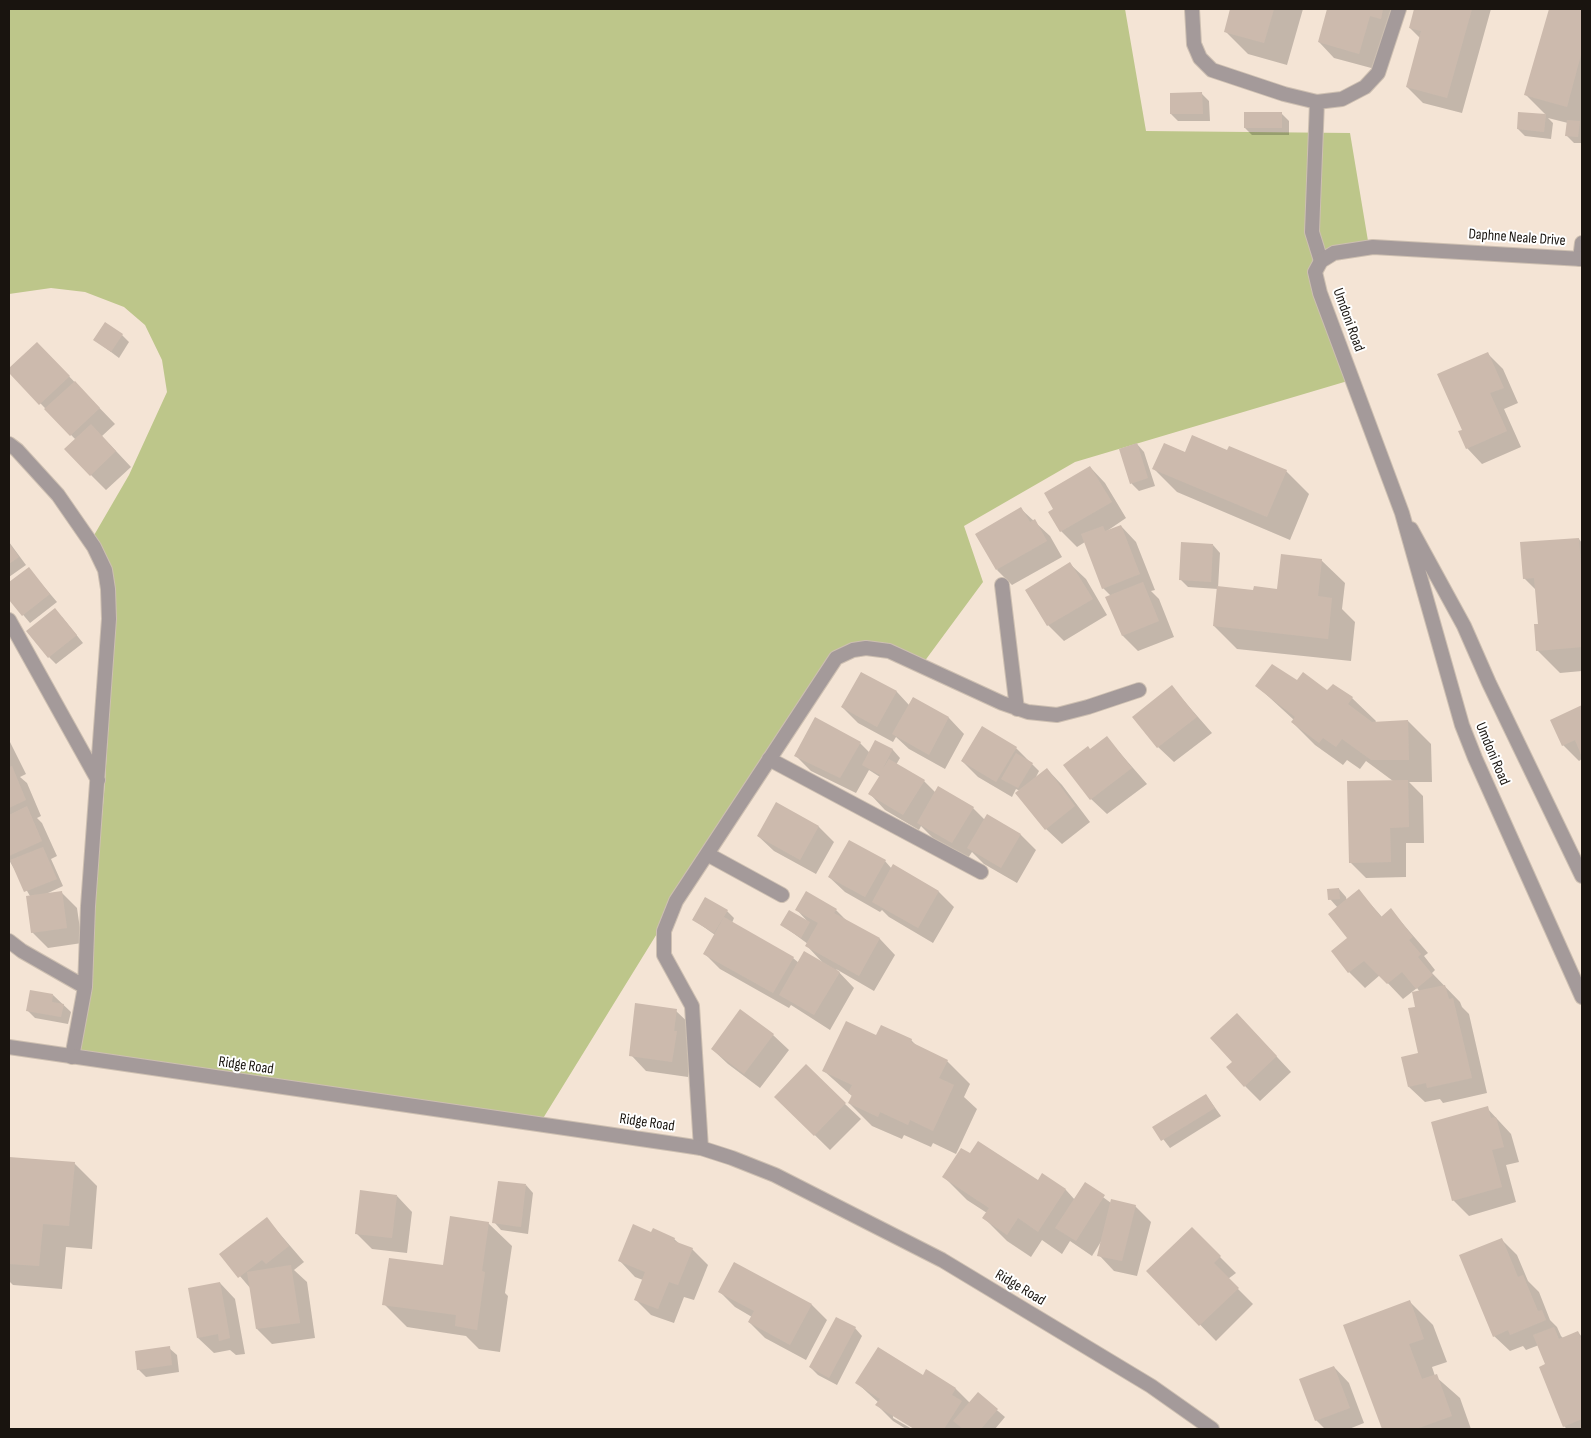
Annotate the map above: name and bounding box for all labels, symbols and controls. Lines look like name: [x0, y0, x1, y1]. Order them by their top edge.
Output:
street label: Daphne Neale Drive: [1468, 226, 1566, 250]
street label: Umdoni Road: [1328, 286, 1368, 354]
street label: Umdoni Road: [1471, 720, 1513, 788]
street label: Ridge Road: [217, 1053, 275, 1079]
street label: Ridge Road: [618, 1110, 676, 1136]
street label: Ridge Road: [992, 1266, 1048, 1310]

